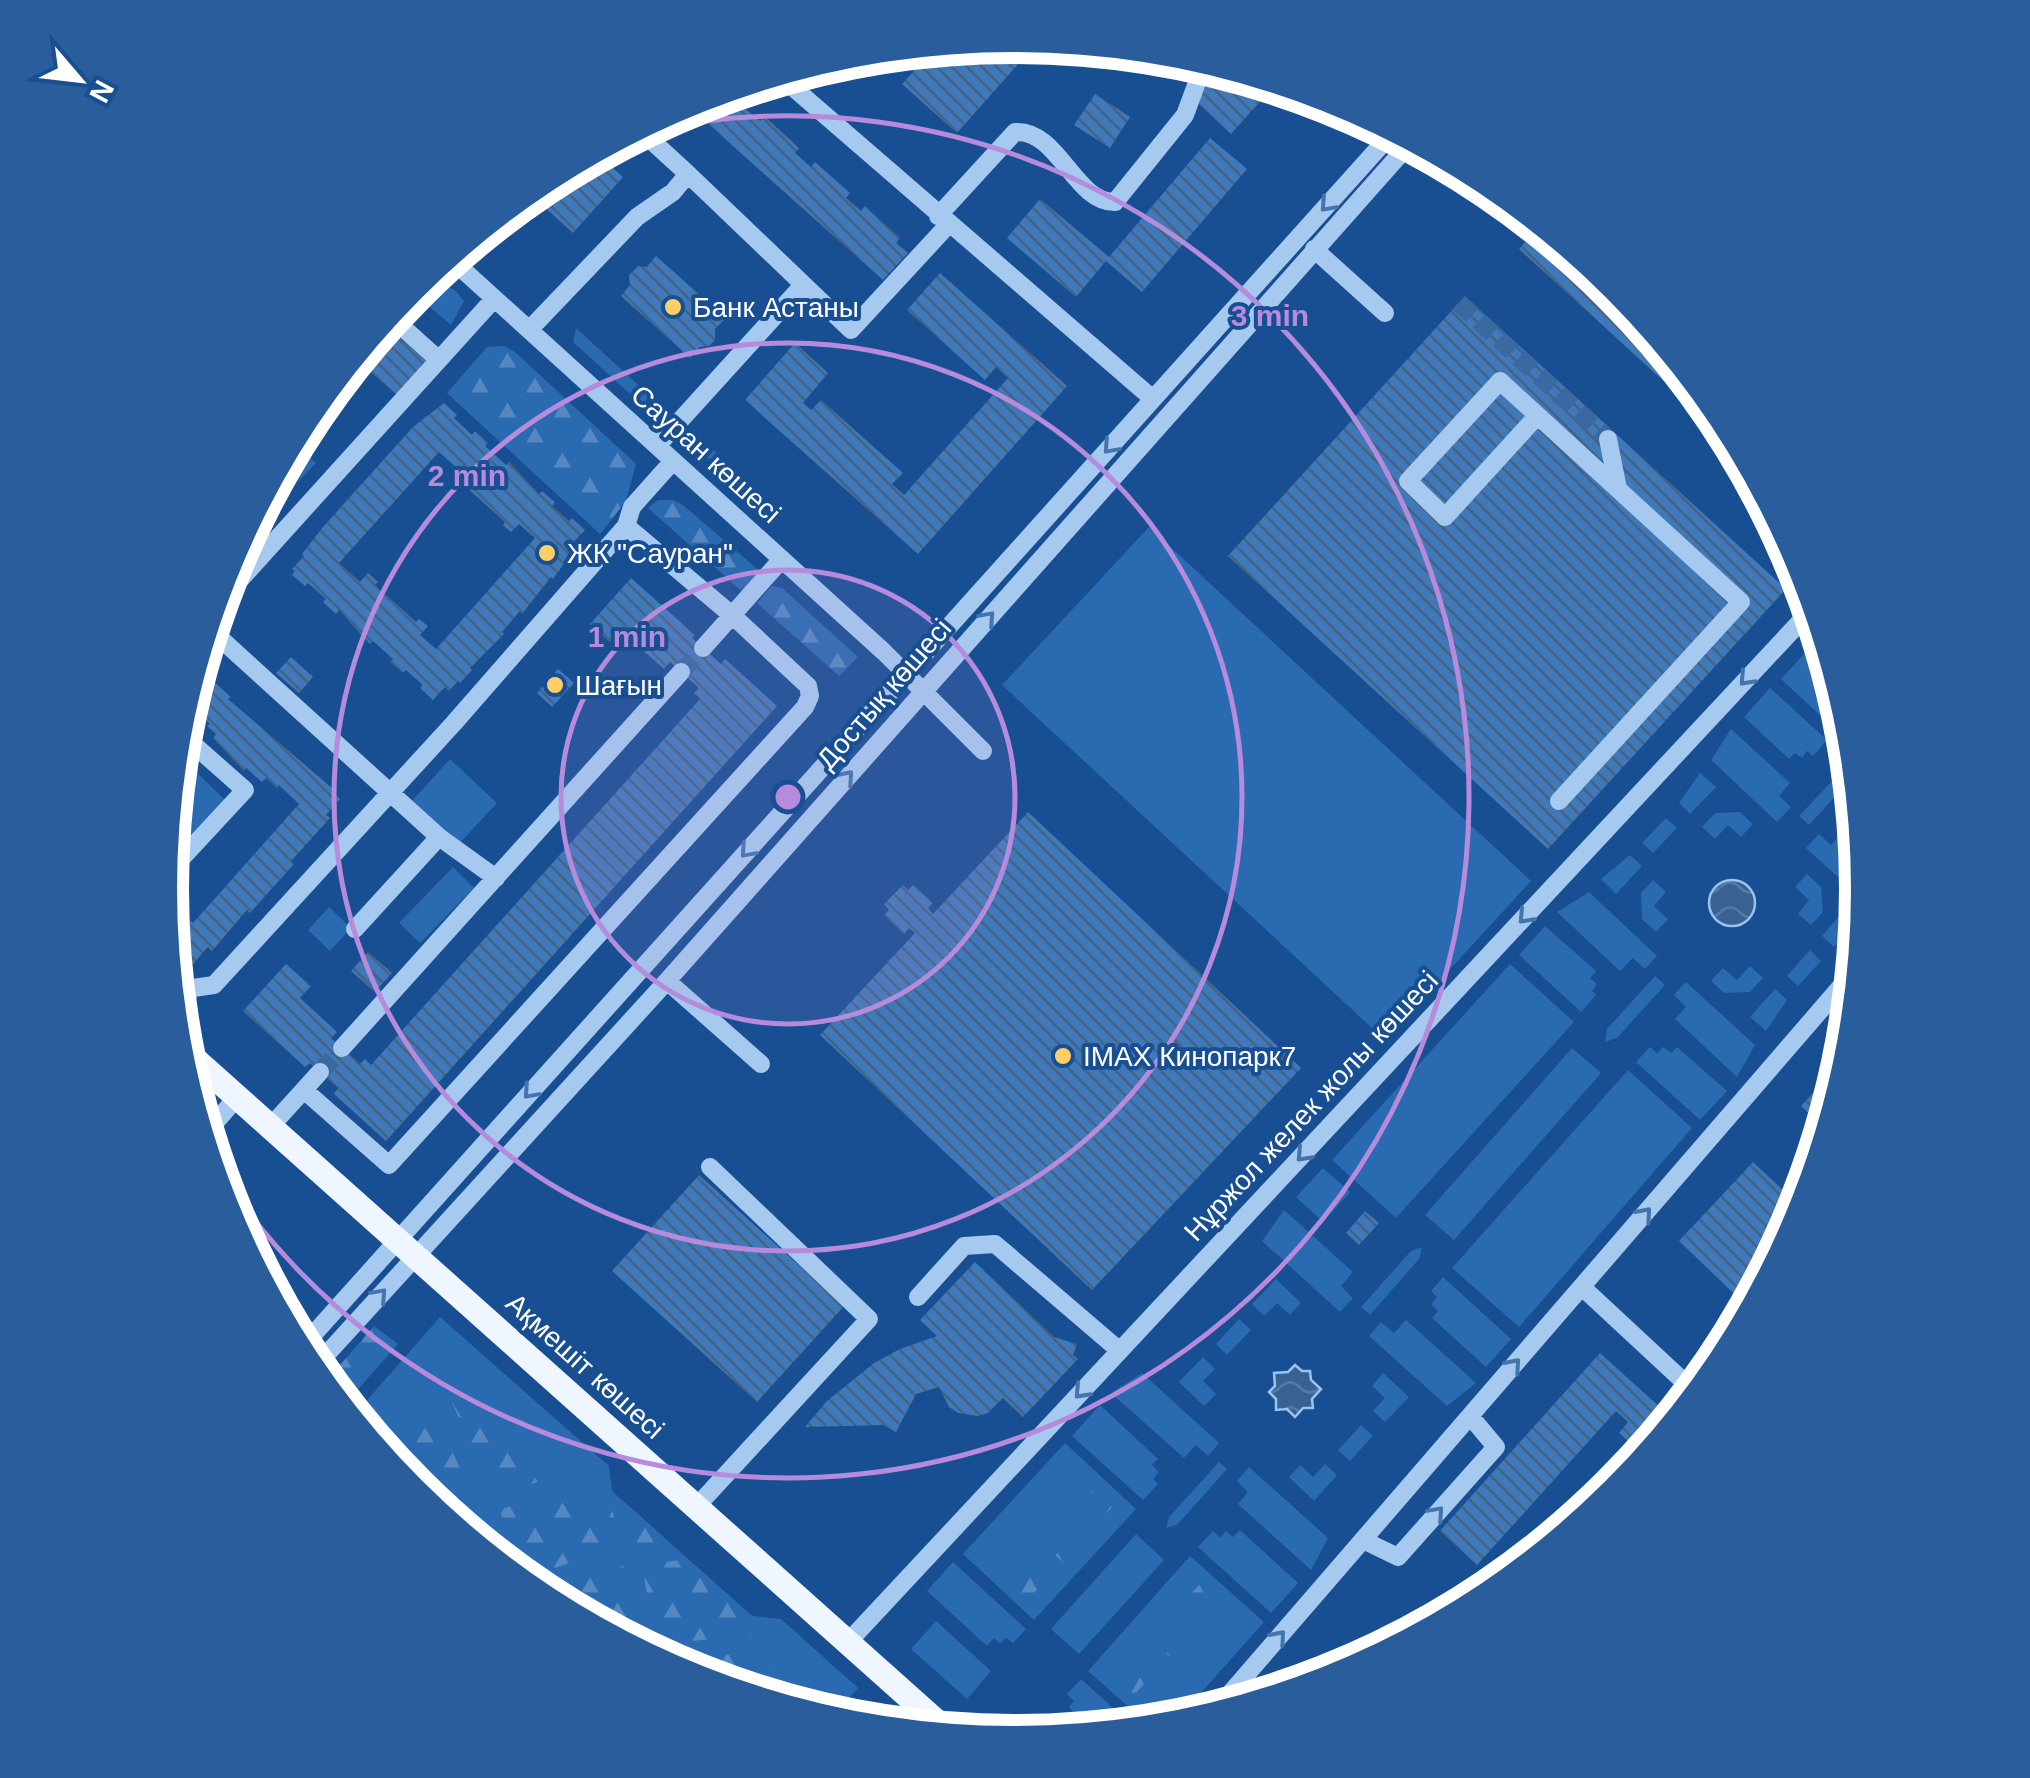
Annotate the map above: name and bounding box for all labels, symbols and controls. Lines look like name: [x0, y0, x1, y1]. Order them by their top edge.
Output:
north arrow: [30, 30, 130, 130]
text: N: [83, 75, 120, 108]
one-way arrow: [1321, 193, 1339, 212]
place label: Банк Астаны: [693, 292, 859, 323]
marker: Банк Астаны: [662, 296, 684, 318]
text: 3 min: [1231, 299, 1309, 332]
street label: Сауран көшесі: [625, 379, 787, 529]
one-way arrow: [1104, 435, 1122, 454]
text: 2 min: [428, 459, 506, 492]
place label: ЖК "Сауран": [567, 538, 733, 569]
marker: ЖК "Сауран": [536, 542, 558, 564]
one-way arrow: [976, 611, 994, 630]
street label: Достық көшесі: [811, 613, 957, 775]
text: 1 min: [588, 620, 666, 653]
one-way arrow: [1740, 667, 1758, 686]
place label: Шағын: [575, 670, 662, 701]
marker: Шағын: [544, 674, 566, 696]
one-way arrow: [836, 770, 854, 789]
centre of rings: [770, 779, 806, 815]
one-way arrow: [741, 839, 759, 858]
one-way arrow: [1519, 905, 1537, 924]
street label: Нұржол желек жолы көшесі: [1178, 965, 1444, 1247]
place label: IMAX Кинопарк7: [1083, 1041, 1296, 1072]
marker: IMAX Кинопарк7: [1052, 1045, 1074, 1067]
one-way arrow: [524, 1080, 542, 1099]
one-way arrow: [1297, 1143, 1315, 1162]
one-way arrow: [1634, 1207, 1652, 1225]
street label: Ақмешіт көшесі: [500, 1287, 670, 1445]
one-way arrow: [368, 1288, 386, 1307]
one-way arrow: [1503, 1358, 1521, 1377]
one-way arrow: [1075, 1381, 1093, 1399]
one-way arrow: [1425, 1506, 1443, 1525]
one-way arrow: [1268, 1631, 1286, 1649]

